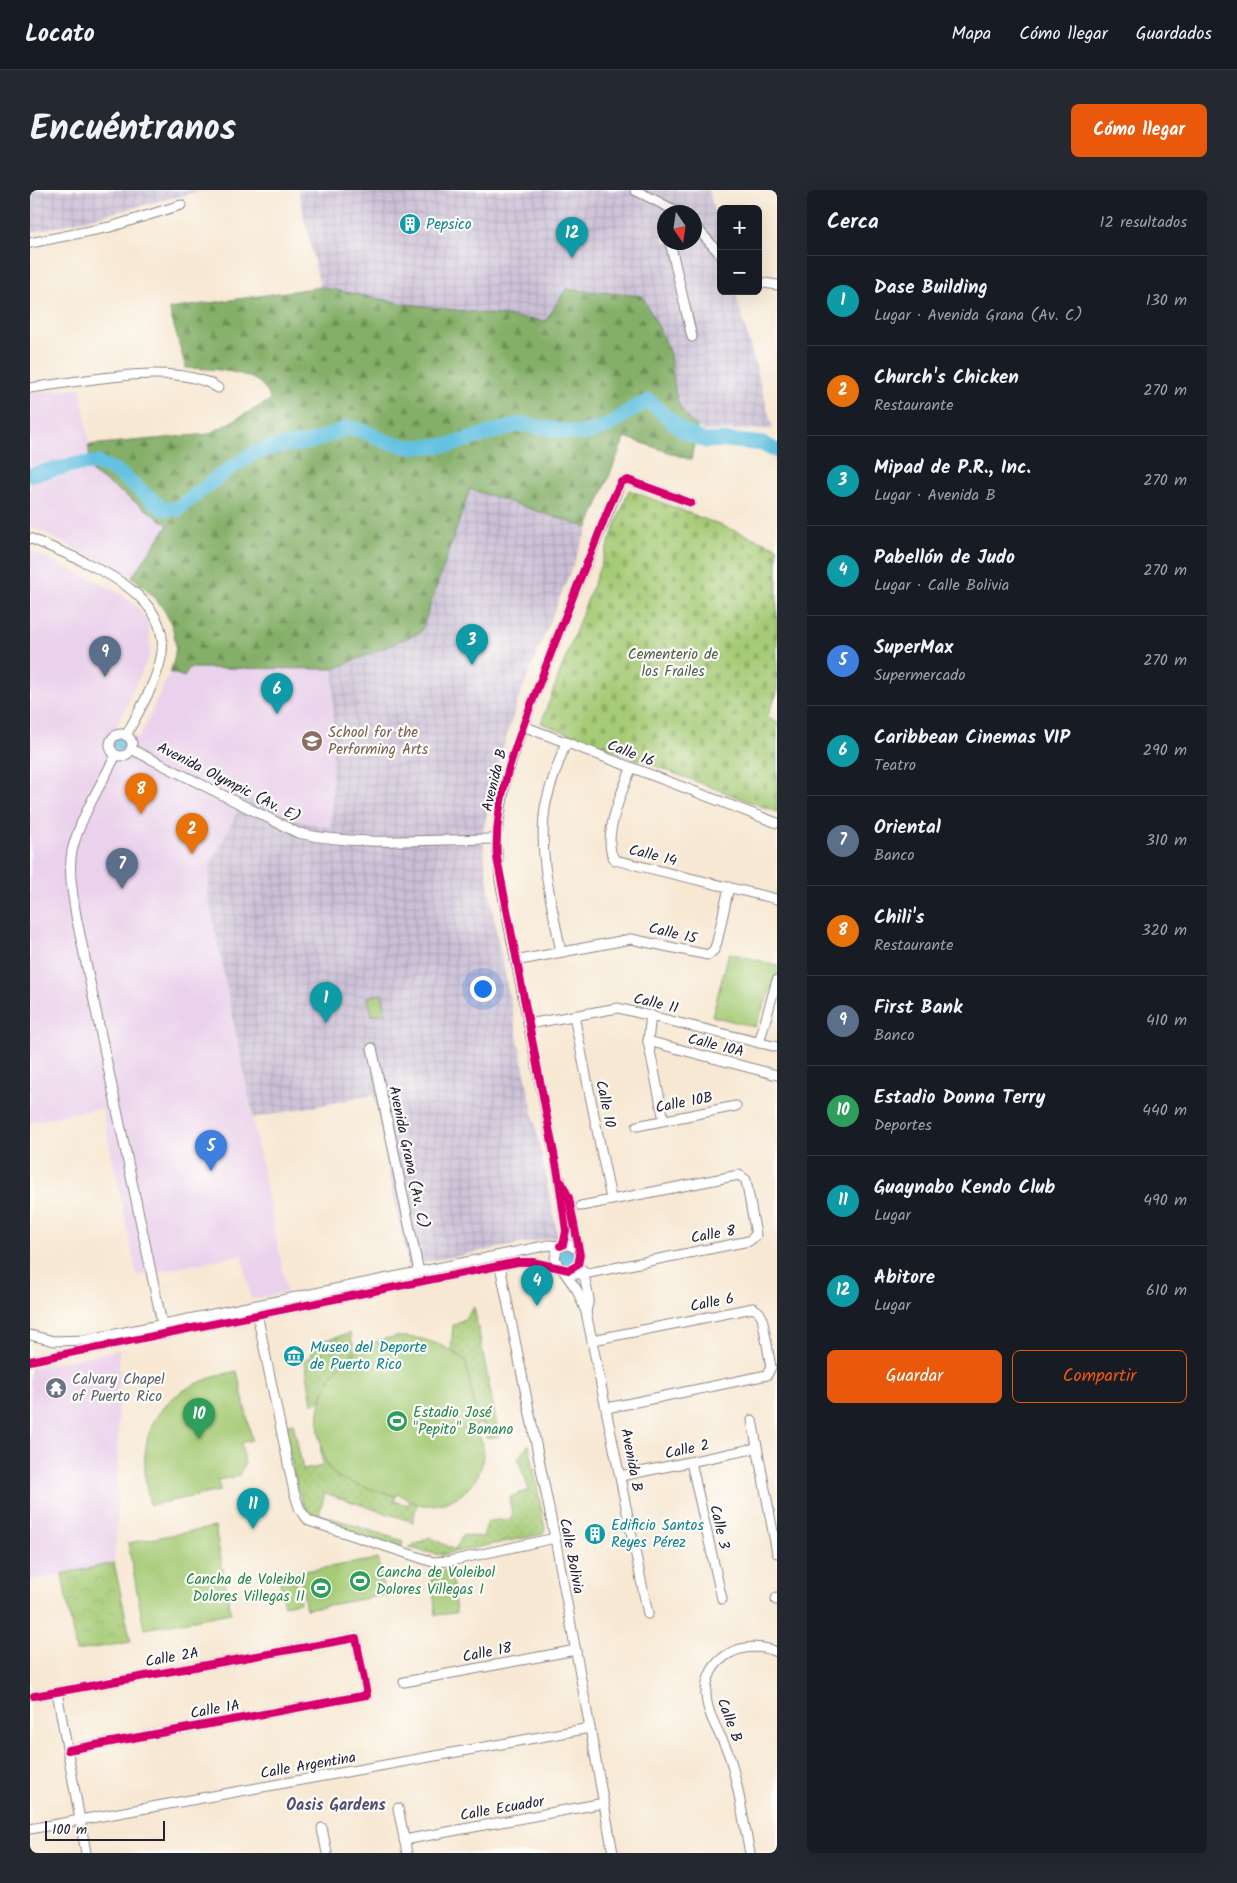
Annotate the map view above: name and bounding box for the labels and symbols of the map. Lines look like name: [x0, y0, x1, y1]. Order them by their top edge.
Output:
north arrow: [657, 205, 702, 250]
building icon: Pepsico: [398, 212, 422, 236]
place label: Pepsico: [426, 213, 472, 237]
pin: 12: [556, 217, 588, 258]
pin: 3: [456, 624, 488, 665]
pin: 9: [89, 636, 121, 677]
park label: Cementerio de los Frailes: [628, 643, 719, 684]
pin: 6: [261, 673, 293, 714]
place label: School for the Performing Arts: [328, 721, 429, 762]
school or university icon: School for the Performing Arts: [300, 729, 324, 753]
street label: Calle 16: [603, 734, 658, 774]
street label: Avenida Olympic (Av. E): [153, 736, 304, 829]
street label: Avenida B: [476, 746, 514, 814]
pin: 8: [125, 773, 157, 814]
pin: 2: [176, 813, 208, 854]
street label: Calle 14: [626, 838, 679, 874]
pin: 7: [106, 848, 138, 889]
street label: Calle 15: [646, 917, 700, 951]
your location: [470, 976, 496, 1002]
pin: 1: [310, 982, 342, 1023]
street label: Calle 11: [631, 987, 681, 1021]
street label: Calle 10A: [685, 1027, 747, 1065]
street label: Calle 10: [588, 1078, 622, 1131]
street label: Avenida Grana (Av. C): [381, 1084, 435, 1231]
street label: Calle 10B: [653, 1086, 715, 1120]
pin: 5: [195, 1130, 227, 1171]
street label: Calle 8: [689, 1219, 738, 1251]
pin: 4: [521, 1265, 553, 1306]
street label: Calle 6: [688, 1287, 736, 1319]
place label: Museo del Deporte de Puerto Rico: [310, 1336, 427, 1377]
museum icon: Museo del Deporte de Puerto Rico: [282, 1344, 306, 1368]
place label: Calvary Chapel of Puerto Rico: [72, 1368, 165, 1409]
temple icon: Calvary Chapel of Puerto Rico: [44, 1376, 68, 1400]
pin: 10: [183, 1398, 215, 1439]
place label: Estadio José "Pepito" Bonano: [413, 1401, 514, 1442]
sports icon: Estadio José "Pepito" Bonano: [385, 1409, 409, 1433]
street label: Avenida B: [613, 1427, 649, 1494]
street label: Calle 2: [663, 1434, 712, 1466]
pin: 11: [237, 1488, 269, 1529]
street label: Calle 3: [702, 1503, 736, 1552]
place label: Edificio Santos Reyes Pérez: [611, 1514, 704, 1555]
street label: Calle Bolivia: [552, 1516, 590, 1596]
building icon: Edificio Santos Reyes Pérez: [583, 1522, 607, 1546]
place label: Cancha de Voleibol Dolores Villegas I: [376, 1561, 495, 1602]
place label: Cancha de Voleibol Dolores Villegas II: [186, 1568, 305, 1609]
sports icon: Cancha de Voleibol Dolores Villegas I: [348, 1569, 372, 1593]
sports icon: Cancha de Voleibol Dolores Villegas II: [309, 1576, 333, 1600]
street label: Calle 18: [460, 1636, 515, 1670]
street label: Calle 2A: [144, 1641, 201, 1674]
street label: Calle 1A: [188, 1694, 242, 1726]
street label: Calle B: [710, 1695, 748, 1746]
street label: Calle Argentina: [259, 1746, 358, 1786]
street label: Calle Ecuador: [458, 1790, 547, 1828]
district label: Oasis Gardens: [286, 1793, 386, 1818]
scale bar: [45, 1818, 165, 1841]

